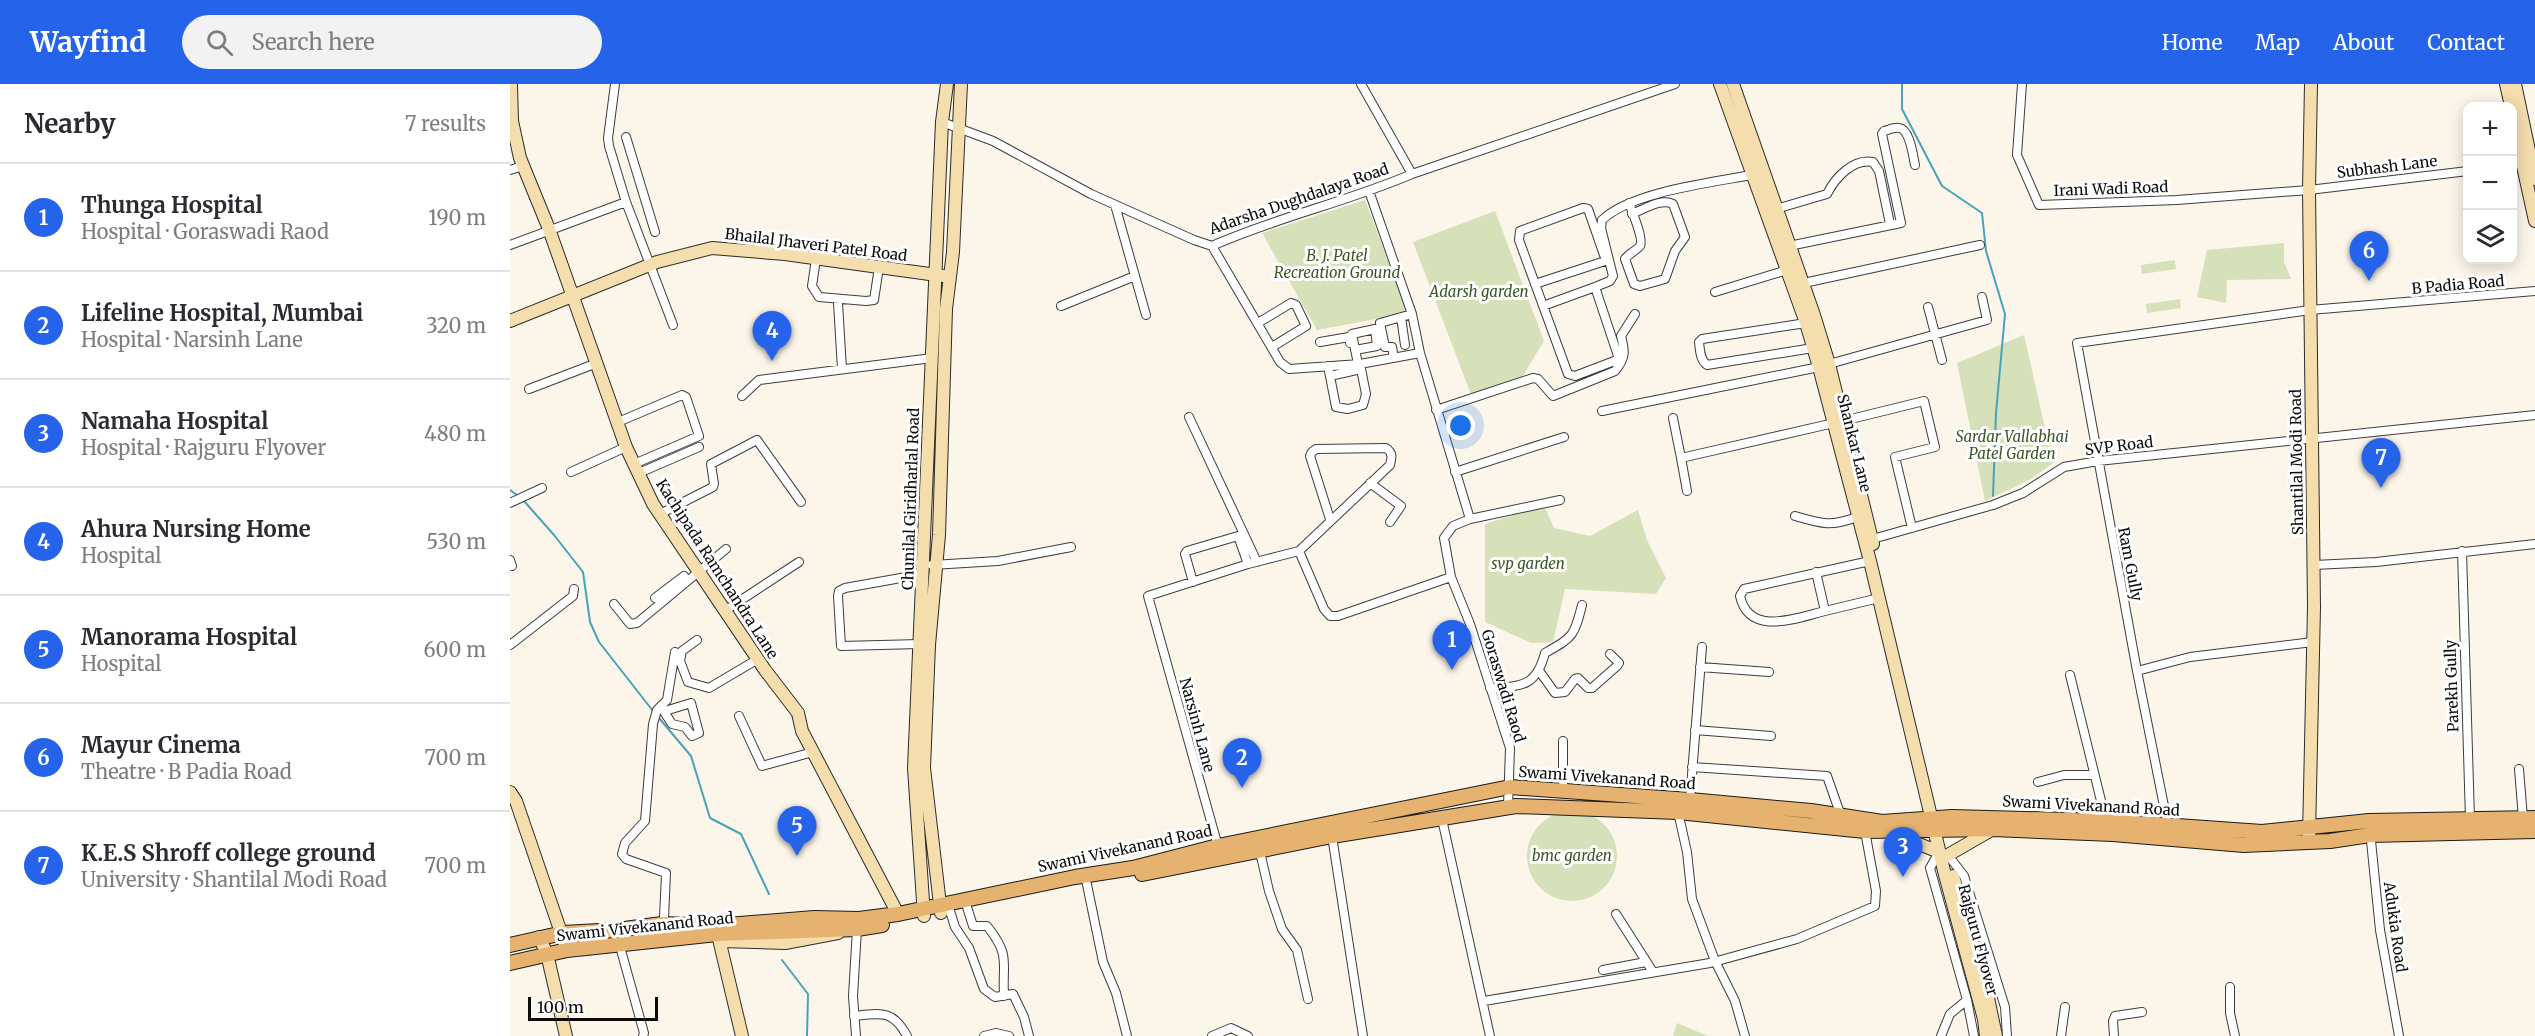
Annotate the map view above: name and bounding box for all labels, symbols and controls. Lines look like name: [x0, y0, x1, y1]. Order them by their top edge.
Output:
search box: [182, 15, 602, 69]
text: Wayfind: [30, 24, 146, 60]
icon: search: [203, 26, 236, 59]
text: Search here: [251, 28, 375, 56]
text: Home: [2162, 29, 2222, 56]
text: Map: [2255, 29, 2300, 56]
text: About: [2333, 29, 2394, 56]
text: Contact: [2427, 29, 2505, 56]
map controls: [2463, 102, 2517, 264]
button: +: [2463, 102, 2517, 156]
text: Nearby: [24, 107, 116, 140]
text: 7 results: [405, 111, 486, 136]
street label: Subhash Lane: [2336, 151, 2438, 182]
button: −: [2463, 156, 2517, 210]
street label: Adarsha Dughdalaya Road: [1206, 159, 1391, 239]
street label: Irani Wadi Road: [2053, 177, 2169, 200]
text: Thunga Hospital: [81, 191, 263, 219]
text: 1: [39, 205, 48, 230]
text: 190 m: [428, 205, 486, 230]
button: layers: [2463, 210, 2517, 264]
text: Hospital · Goraswadi Raod: [81, 219, 329, 244]
street label: Bhailal Jhaveri Patel Road: [724, 224, 908, 265]
pin: 6: [2350, 232, 2388, 281]
park label: B. J. Patel Recreation Ground: [1274, 246, 1400, 282]
street label: B Padia Road: [2411, 271, 2505, 298]
park label: Adarsh garden: [1428, 282, 1529, 301]
text: Lifeline Hospital, Mumbai: [81, 299, 363, 327]
pin: 4: [752, 312, 792, 361]
text: 2: [38, 313, 49, 338]
text: 320 m: [426, 313, 486, 338]
text: Hospital · Narsinh Lane: [81, 327, 303, 352]
street label: Shantilal Modi Road: [2286, 389, 2307, 535]
street label: Shankar Lane: [1833, 392, 1876, 494]
text: Namaha Hospital: [81, 407, 268, 435]
street label: Chunilal Giridharlal Road: [898, 407, 923, 590]
your location: [1446, 411, 1475, 440]
text: 3: [38, 421, 49, 446]
text: 480 m: [424, 421, 486, 446]
park label: Sardar Vallabhai Patel Garden: [1955, 427, 2069, 463]
street label: SVP Road: [2084, 432, 2154, 459]
text: Hospital · Rajguru Flyover: [81, 435, 326, 460]
pin: 7: [2362, 438, 2400, 488]
street label: Kachipada Ramchandra Lane: [652, 475, 783, 662]
text: Ahura Nursing Home: [81, 515, 311, 543]
street label: Ram Gully: [2114, 525, 2147, 603]
text: 4: [37, 529, 50, 554]
text: 530 m: [427, 529, 486, 554]
text: Hospital: [81, 543, 161, 568]
park label: svp garden: [1491, 554, 1565, 573]
pin: 1: [1432, 620, 1472, 670]
text: Manorama Hospital: [81, 623, 297, 651]
street label: Goraswadi Raod: [1477, 627, 1530, 745]
text: 5: [38, 637, 49, 662]
text: 600 m: [423, 637, 486, 662]
street label: Parekh Gully: [2440, 639, 2463, 733]
text: Hospital: [81, 651, 161, 676]
street label: Narsinh Lane: [1176, 676, 1219, 774]
text: Mayur Cinema: [81, 731, 241, 759]
pin: 2: [1222, 738, 1262, 788]
text: 6: [37, 745, 50, 770]
text: 700 m: [425, 745, 486, 770]
text: Theatre · B Padia Road: [81, 759, 292, 784]
street label: Swami Vivekanand Road: [1518, 762, 1696, 793]
street label: Swami Vivekanand Road: [2002, 791, 2180, 820]
pin: 5: [778, 806, 816, 856]
street label: Swami Vivekanand Road: [1036, 821, 1214, 876]
pin: 3: [1884, 828, 1922, 877]
text: K.E.S Shroff college ground: [81, 839, 376, 867]
park label: bmc garden: [1532, 846, 1612, 865]
text: 7: [38, 853, 50, 878]
text: 700 m: [425, 853, 486, 878]
text: University · Shantilal Modi Road: [81, 867, 387, 892]
street label: Adukia Road: [2380, 879, 2411, 973]
street label: Rajguru Flyover: [1954, 882, 2003, 998]
street label: Swami Vivekanand Road: [556, 908, 734, 945]
scale bar: [528, 994, 658, 1022]
text: 100 m: [537, 997, 584, 1017]

